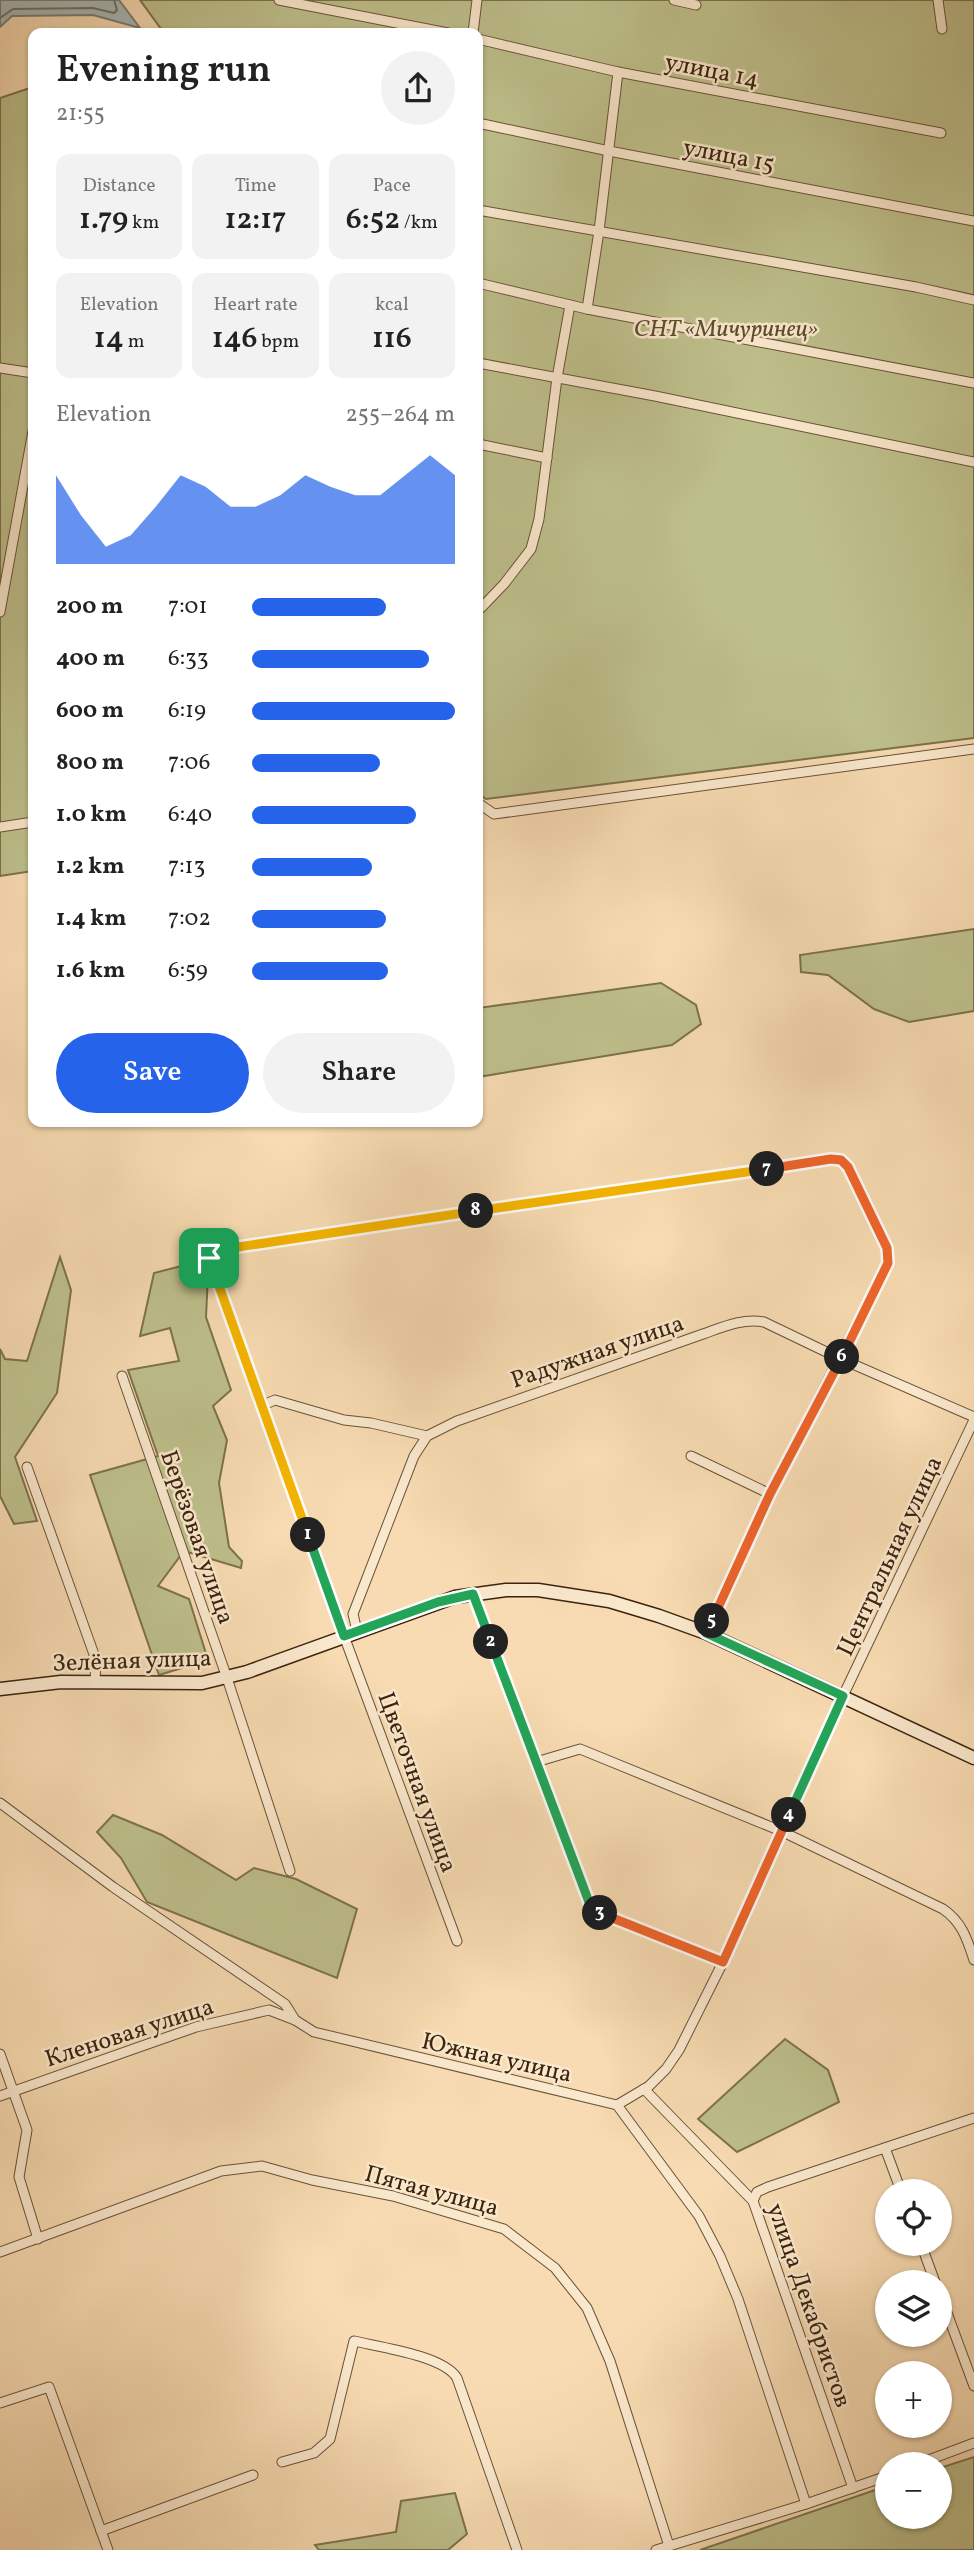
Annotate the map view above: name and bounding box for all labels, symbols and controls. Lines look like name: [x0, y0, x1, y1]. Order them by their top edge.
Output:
text: Evening run: [56, 45, 271, 98]
street label: улица 14: [662, 46, 762, 98]
button: share: [381, 51, 455, 125]
text: 21:55: [56, 98, 105, 130]
street label: улица 15: [680, 131, 777, 182]
text: Distance: [83, 173, 156, 199]
text: Time: [235, 173, 276, 199]
text: Pace: [373, 173, 411, 199]
text: 1.79: [79, 199, 128, 241]
text: 12:17: [225, 199, 286, 241]
text: 6:52: [346, 199, 400, 241]
text: km: [128, 210, 159, 236]
text: /km: [400, 210, 438, 236]
text: Elevation: [80, 292, 159, 318]
text: Heart rate: [214, 292, 297, 318]
text: kcal: [375, 292, 409, 318]
park label: СНТ «Мичуринец»: [634, 313, 818, 347]
text: 14: [94, 318, 124, 360]
text: 146: [212, 318, 257, 360]
text: 116: [372, 318, 412, 360]
text: m: [124, 329, 144, 355]
text: bpm: [257, 329, 299, 355]
text: Elevation: [56, 399, 152, 431]
text: 255–264 m: [346, 399, 455, 431]
text: 200 m: [56, 591, 123, 623]
text: 7:01: [168, 591, 207, 623]
text: 400 m: [56, 643, 125, 675]
text: 6:33: [168, 643, 209, 675]
text: 600 m: [56, 695, 124, 727]
text: 6:19: [168, 695, 206, 727]
text: 800 m: [56, 747, 124, 779]
text: 7:06: [168, 747, 210, 779]
text: 1.0 km: [56, 799, 127, 831]
text: 6:40: [168, 799, 212, 831]
text: 1.2 km: [56, 851, 125, 883]
text: 7:13: [168, 851, 205, 883]
text: 1.4 km: [56, 903, 127, 935]
text: 7:02: [168, 903, 211, 935]
text: 1.6 km: [56, 955, 125, 987]
text: 6:59: [168, 955, 208, 987]
button: Save: [56, 1033, 249, 1113]
button: Share: [263, 1033, 455, 1113]
pin: 7: [750, 1152, 784, 1186]
text: 7: [762, 1155, 771, 1181]
pin: 8: [458, 1194, 494, 1228]
text: 8: [470, 1197, 481, 1223]
pin: [179, 1228, 239, 1288]
icon: arrive: [190, 1239, 228, 1277]
street label: Радужная улица: [506, 1307, 689, 1398]
pin: 6: [824, 1340, 860, 1374]
text: 6: [836, 1343, 847, 1369]
street label: Берёзовая улица: [150, 1446, 242, 1629]
street label: Центральная улица: [829, 1451, 952, 1662]
pin: 1: [290, 1518, 326, 1552]
text: 1: [304, 1521, 311, 1547]
pin: 5: [694, 1604, 730, 1638]
text: 5: [707, 1607, 716, 1633]
pin: 2: [474, 1624, 508, 1660]
text: 2: [486, 1628, 495, 1654]
street label: Зелёная улица: [52, 1642, 212, 1682]
street label: Цветочная улица: [368, 1688, 465, 1878]
pin: 4: [772, 1798, 806, 1832]
text: 4: [783, 1801, 794, 1827]
pin: 3: [582, 1896, 618, 1930]
text: 3: [595, 1899, 604, 1925]
street label: Кленовая улица: [41, 1991, 218, 2077]
street label: Южная улица: [418, 2025, 575, 2093]
street label: Пятая улица: [361, 2158, 502, 2226]
map controls: [875, 2179, 952, 2529]
button: locate: [875, 2179, 952, 2256]
street label: улица Декабристов: [757, 2199, 859, 2412]
button: layers: [875, 2270, 952, 2347]
button: +: [875, 2361, 952, 2438]
button: −: [875, 2452, 952, 2529]

